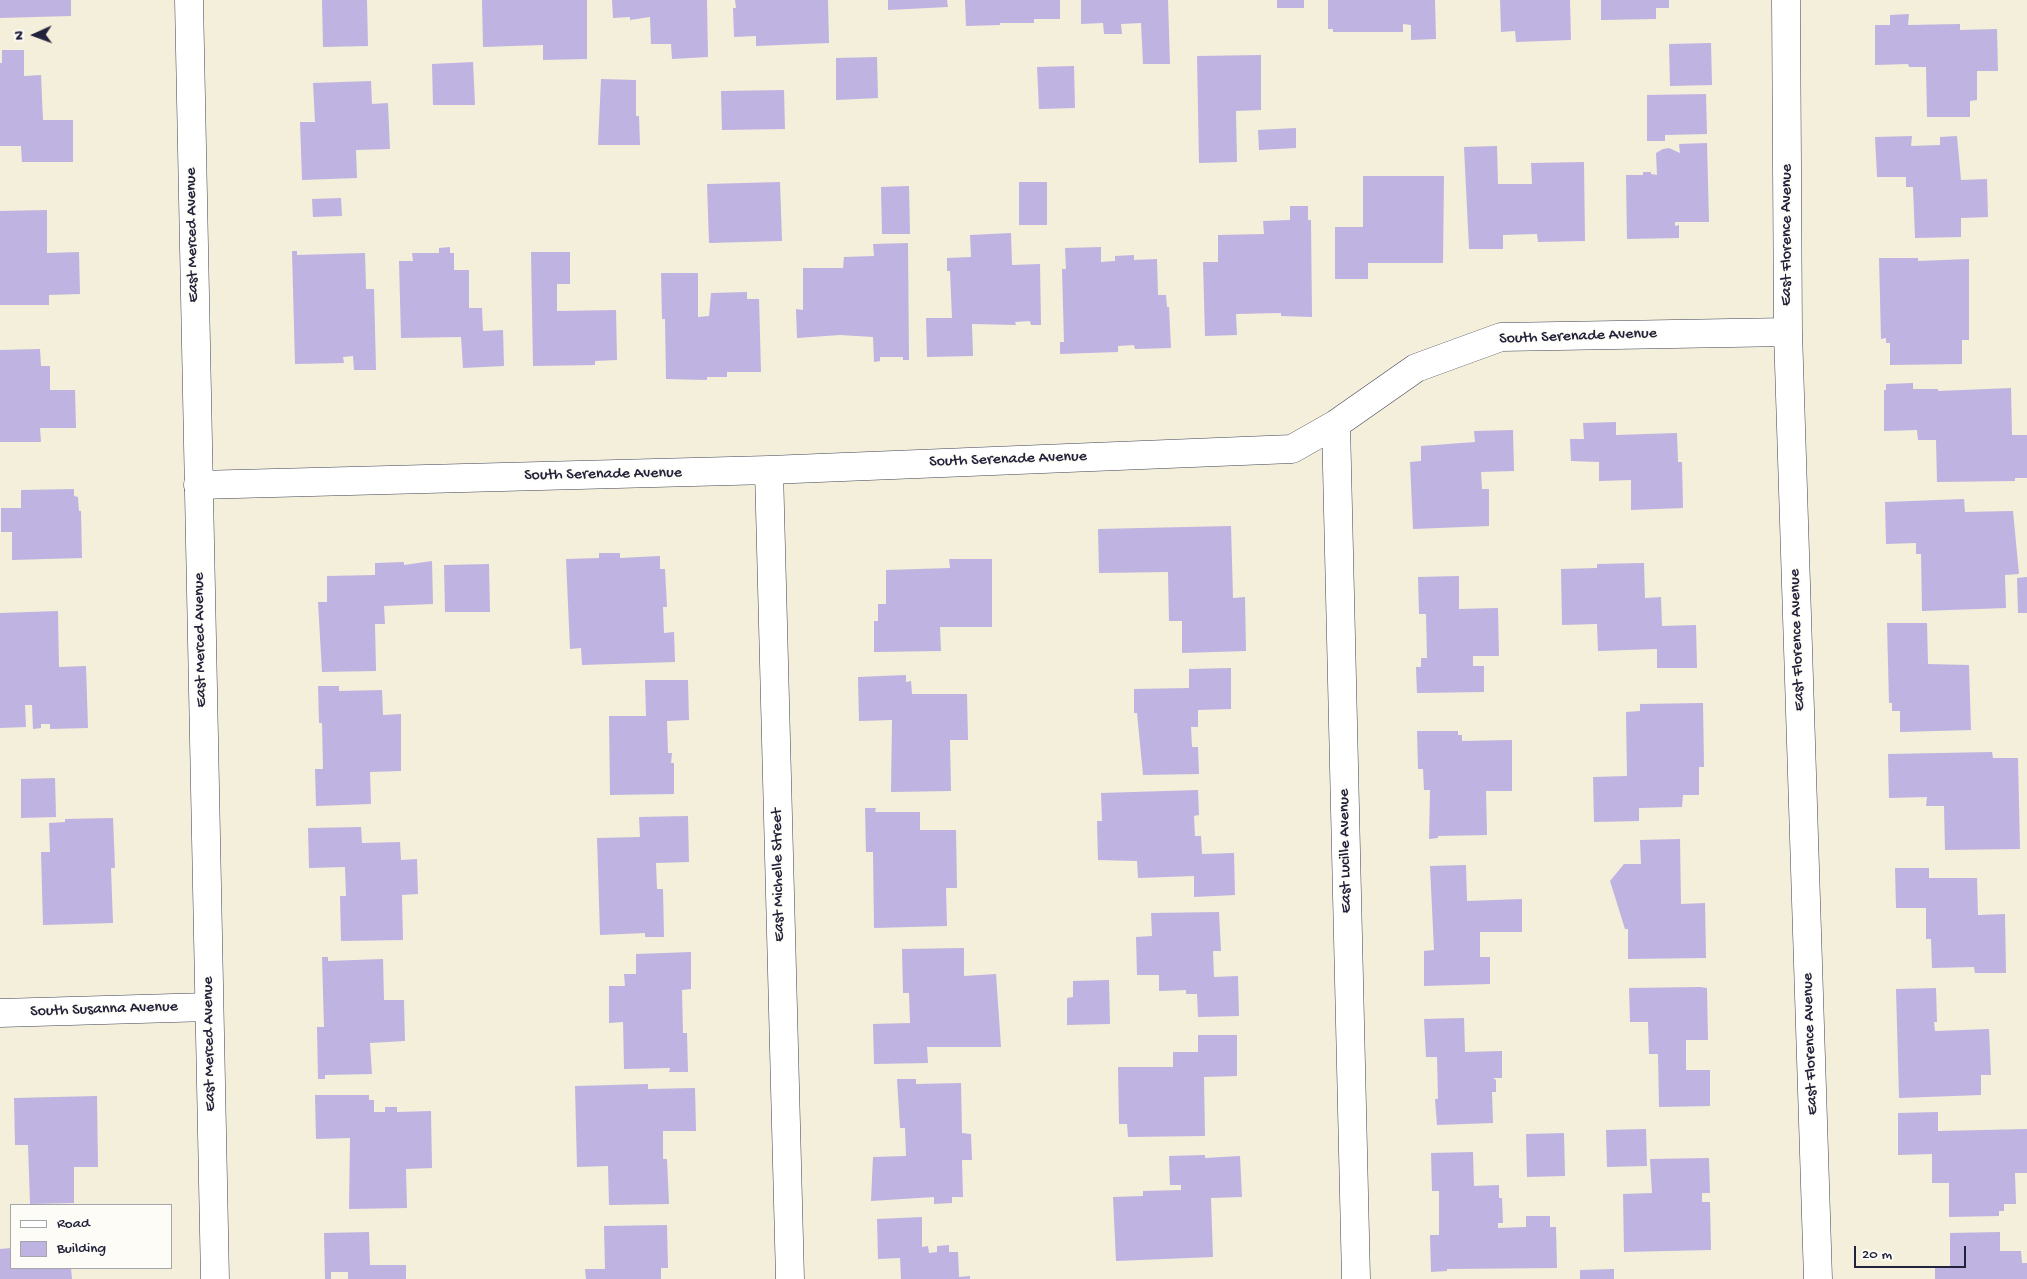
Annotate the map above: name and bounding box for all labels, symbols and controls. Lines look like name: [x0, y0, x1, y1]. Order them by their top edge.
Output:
north arrow: [10, 10, 60, 60]
text: N: [11, 31, 28, 40]
street label: East Florence Avenue: [1778, 164, 1798, 306]
street label: East Merced Avenue: [182, 167, 204, 303]
street label: South Serenade Avenue: [1499, 325, 1657, 349]
street label: South Serenade Avenue: [929, 448, 1087, 472]
street label: South Serenade Avenue: [524, 464, 682, 486]
street label: East Florence Avenue: [1786, 569, 1810, 711]
street label: East Merced Avenue: [190, 572, 212, 708]
street label: East Lucille Avenue: [1335, 789, 1357, 913]
street label: East Michelle Street: [768, 808, 790, 942]
street label: East Florence Avenue: [1799, 973, 1823, 1115]
street label: East Merced Avenue: [199, 976, 221, 1112]
street label: South Susanna Avenue: [30, 998, 178, 1022]
legend: [10, 1204, 172, 1269]
text: Road: [57, 1215, 90, 1233]
scale bar: [1857, 1236, 1970, 1268]
text: Building: [57, 1240, 106, 1258]
text: 20 m: [1862, 1246, 1892, 1264]

